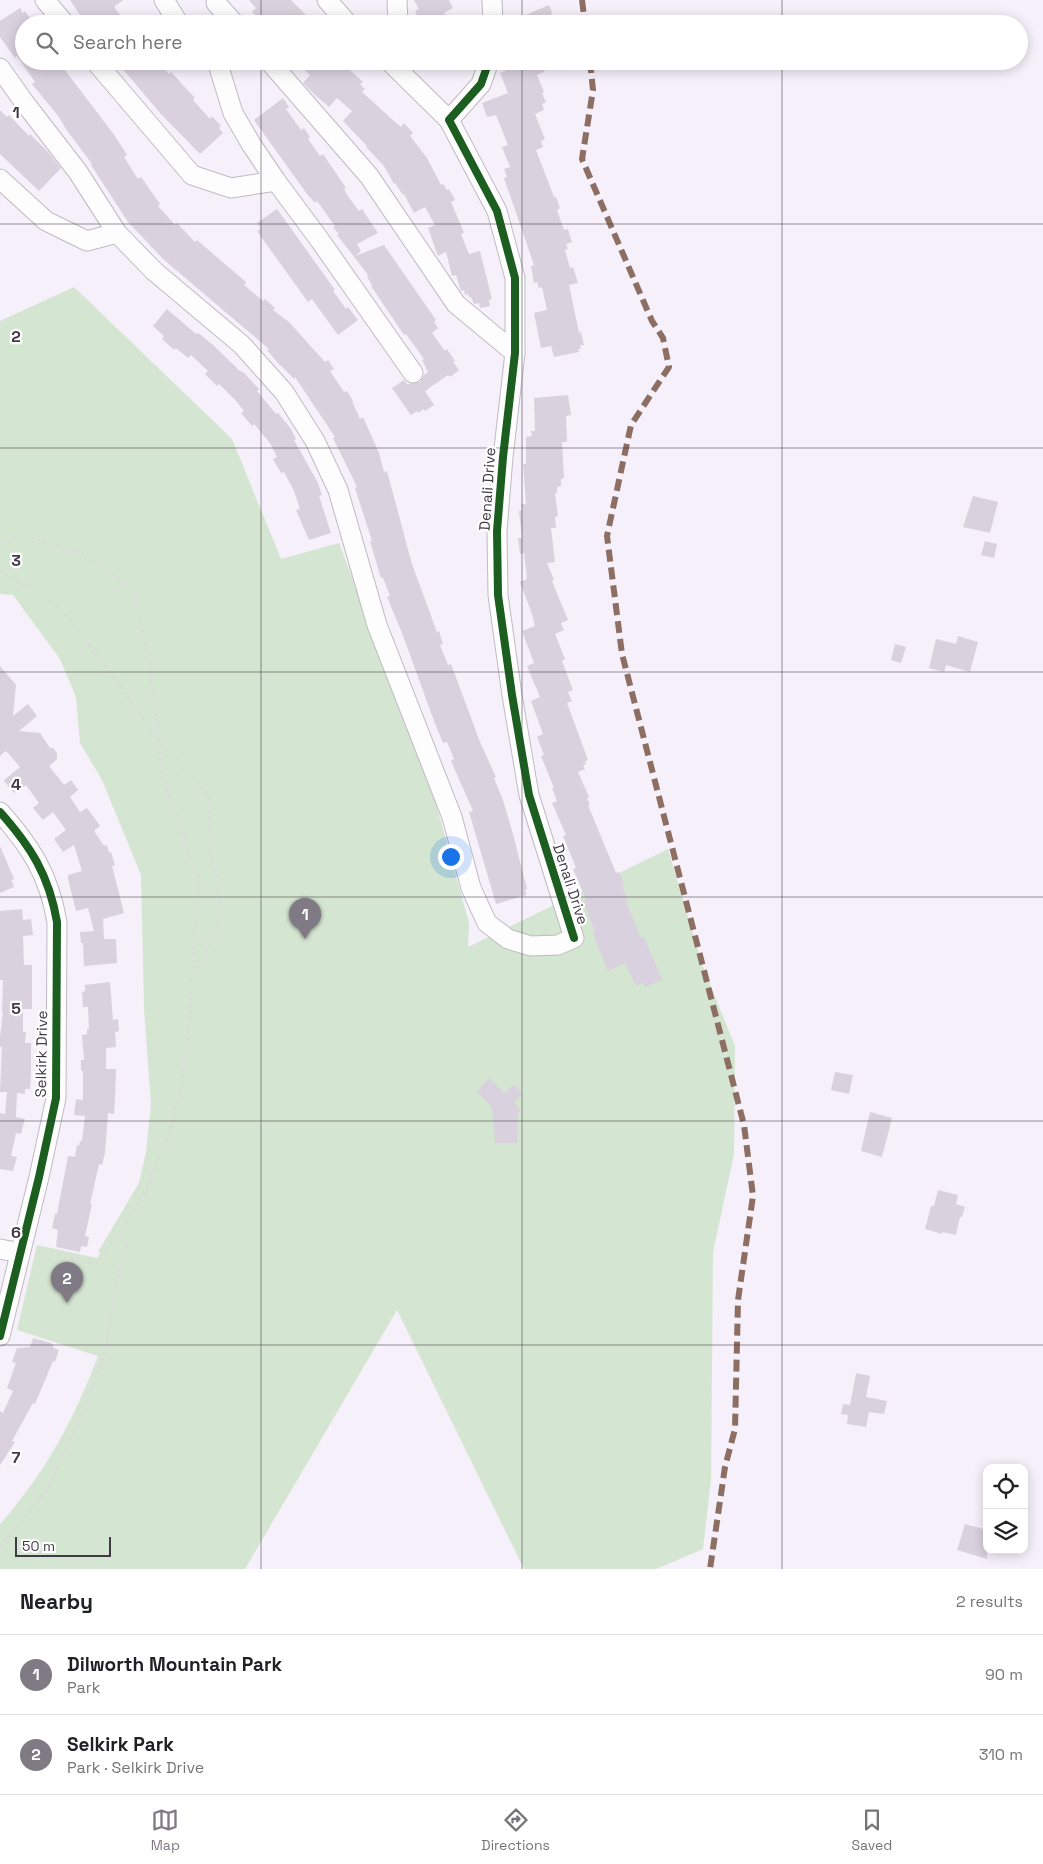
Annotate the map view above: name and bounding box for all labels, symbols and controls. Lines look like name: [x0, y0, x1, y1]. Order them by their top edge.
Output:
search box: [15, 15, 1028, 70]
icon: search: [33, 29, 61, 57]
text: Search here: [73, 30, 183, 55]
text: 1: [12, 102, 20, 123]
text: 2: [11, 326, 21, 347]
street label: Denali Drive: [475, 446, 499, 531]
text: 3: [11, 550, 21, 571]
text: 4: [11, 774, 21, 795]
street label: Denali Drive: [549, 841, 593, 927]
your location: [438, 844, 464, 870]
pin: 1: [289, 898, 321, 939]
text: 5: [11, 998, 21, 1019]
street label: Selkirk Drive: [31, 1010, 51, 1098]
text: 6: [11, 1222, 21, 1243]
pin: 2: [51, 1262, 83, 1303]
text: 7: [12, 1447, 21, 1468]
map controls: [983, 1464, 1028, 1554]
button: locate: [983, 1464, 1028, 1509]
button: layers: [983, 1509, 1028, 1554]
scale bar: [15, 1534, 111, 1557]
text: 50 m: [22, 1537, 55, 1555]
text: Nearby: [20, 1588, 93, 1615]
text: 2 results: [956, 1591, 1023, 1612]
text: Dilworth Mountain Park: [67, 1652, 282, 1677]
text: 1: [32, 1664, 40, 1685]
text: 90 m: [985, 1664, 1023, 1685]
text: Park: [67, 1677, 100, 1698]
text: Selkirk Park: [67, 1732, 174, 1757]
text: 2: [31, 1744, 41, 1765]
text: 310 m: [979, 1744, 1023, 1765]
text: Park · Selkirk Drive: [67, 1757, 204, 1778]
tab: Map: [151, 1806, 180, 1854]
tab: Directions: [481, 1806, 550, 1854]
tab: Saved: [851, 1806, 892, 1854]

